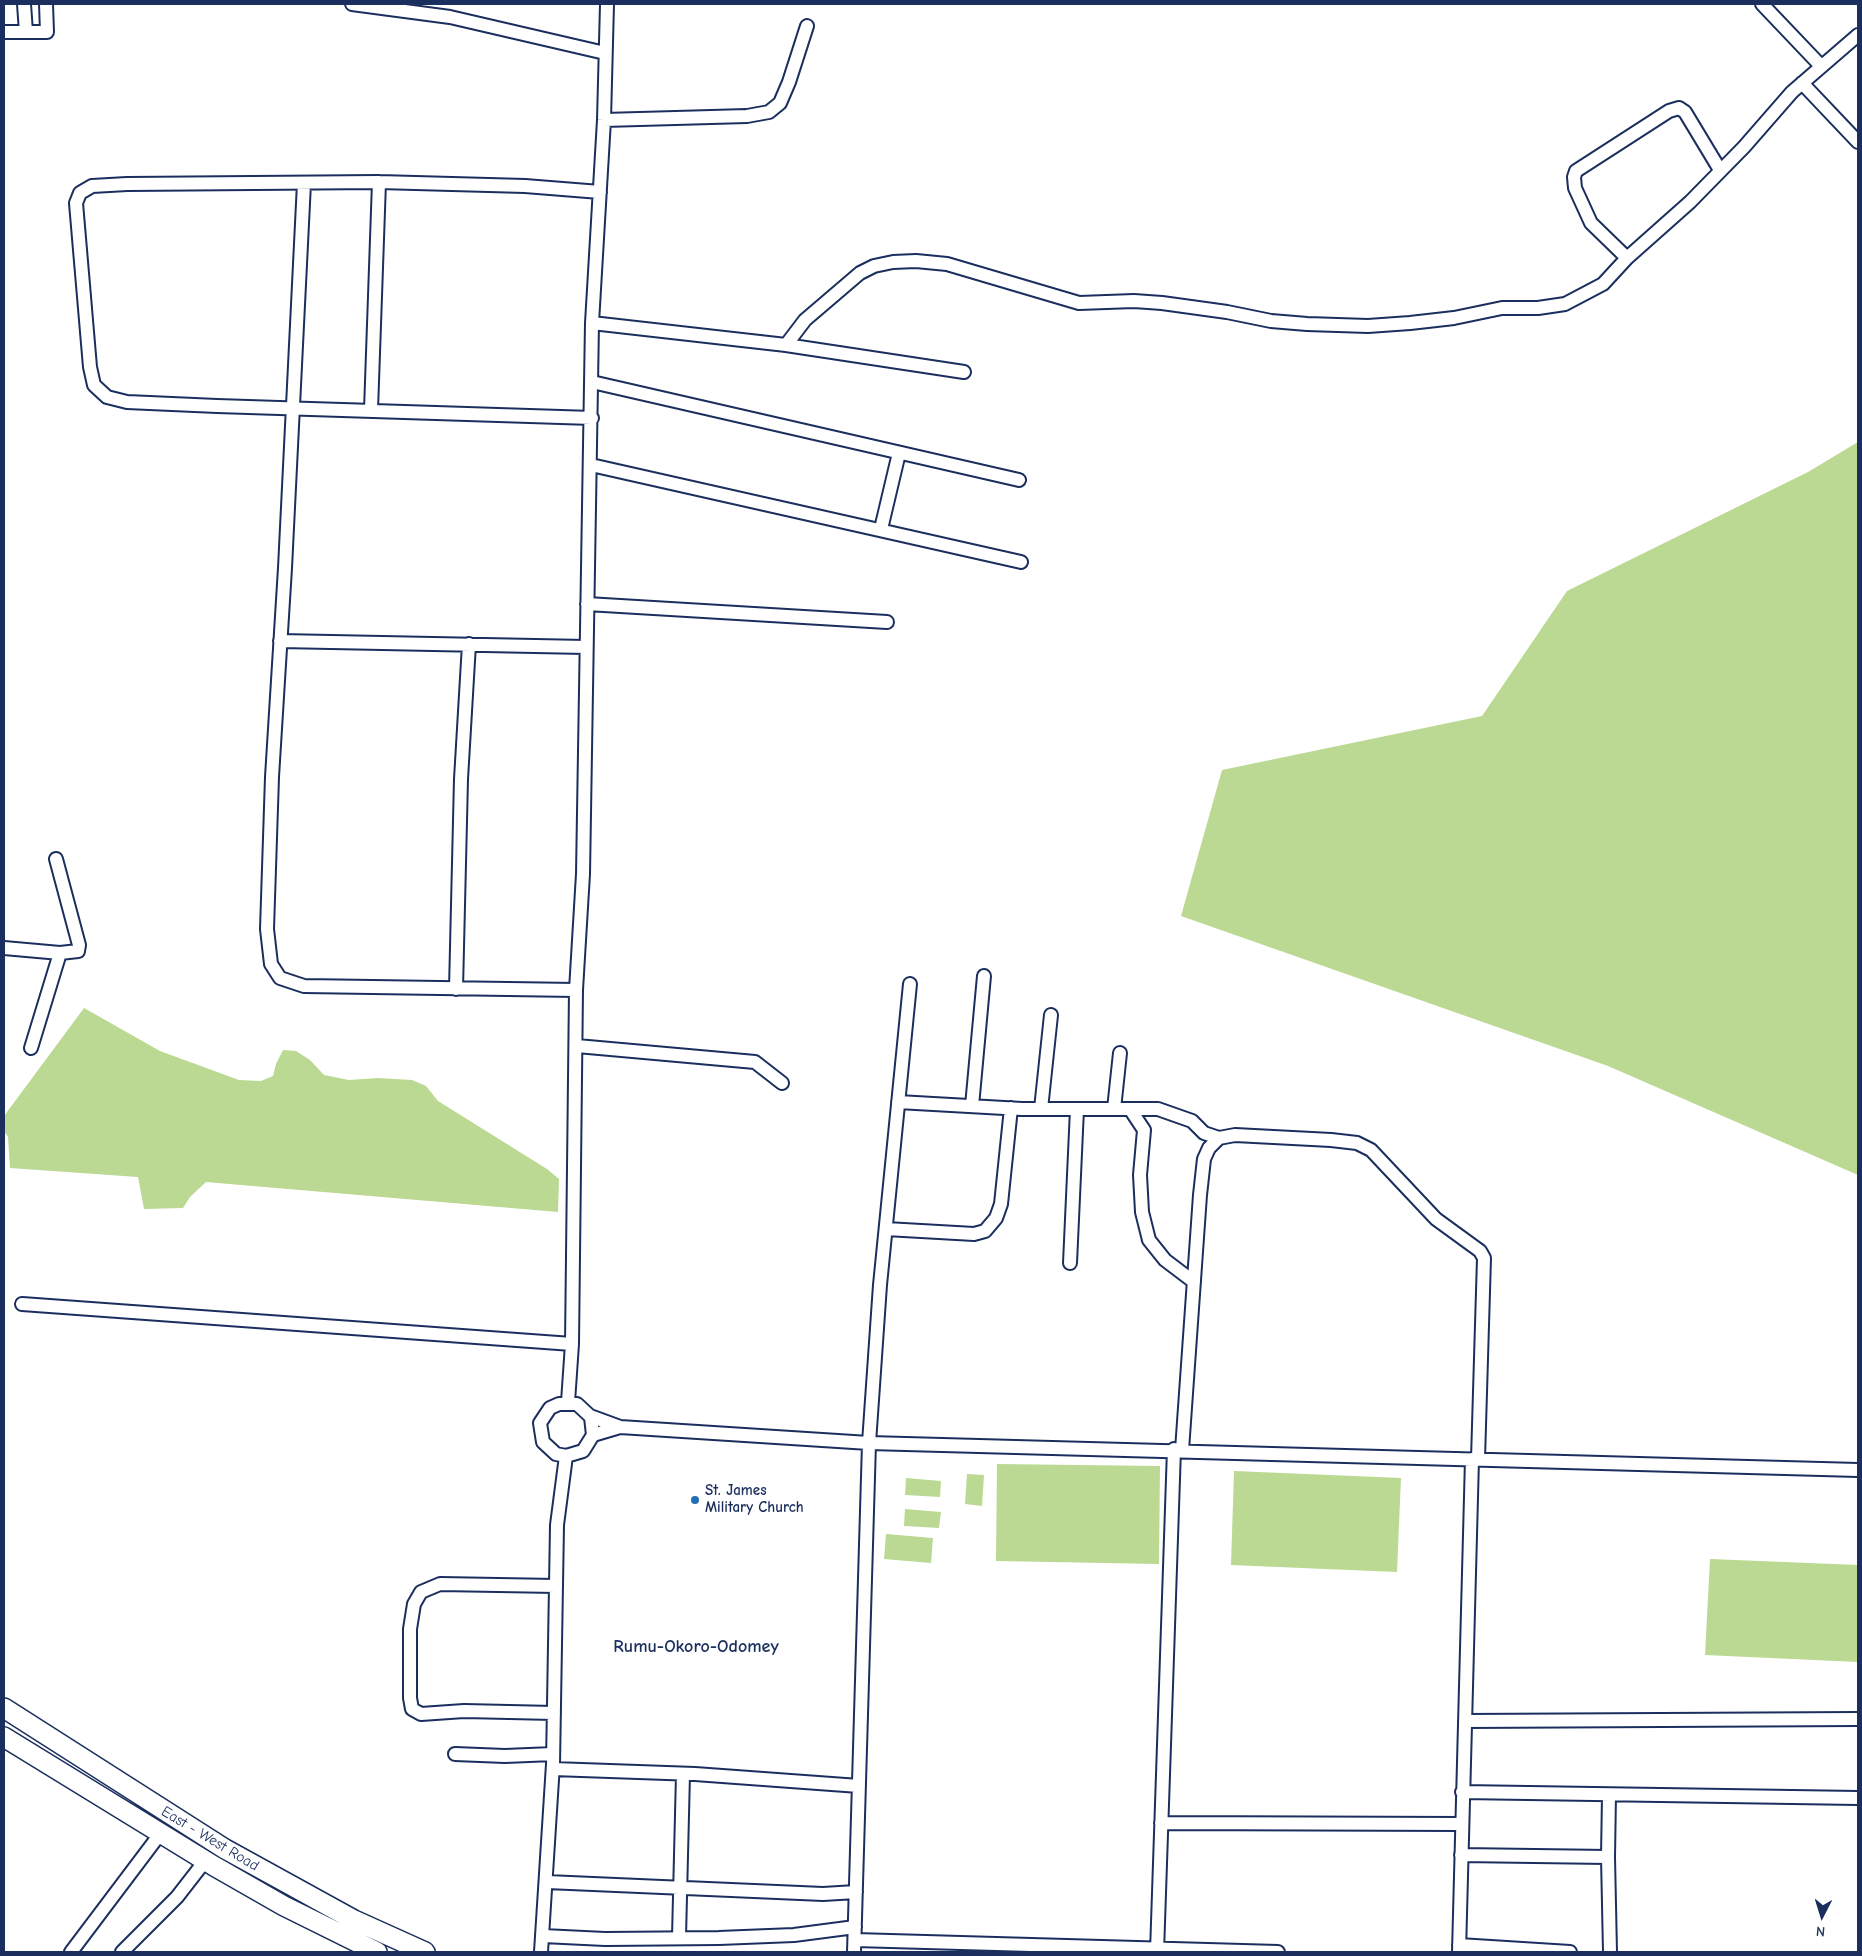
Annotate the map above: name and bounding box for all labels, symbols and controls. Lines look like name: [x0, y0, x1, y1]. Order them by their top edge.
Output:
place label: St. James Military Church: [705, 1482, 804, 1517]
marker: St. James Military Church: [689, 1494, 701, 1506]
district label: Rumu-Okoro-Odomey: [613, 1636, 779, 1658]
street label: East - West Road: [158, 1803, 262, 1875]
north arrow: [1797, 1891, 1847, 1941]
text: N: [1815, 1923, 1826, 1940]

